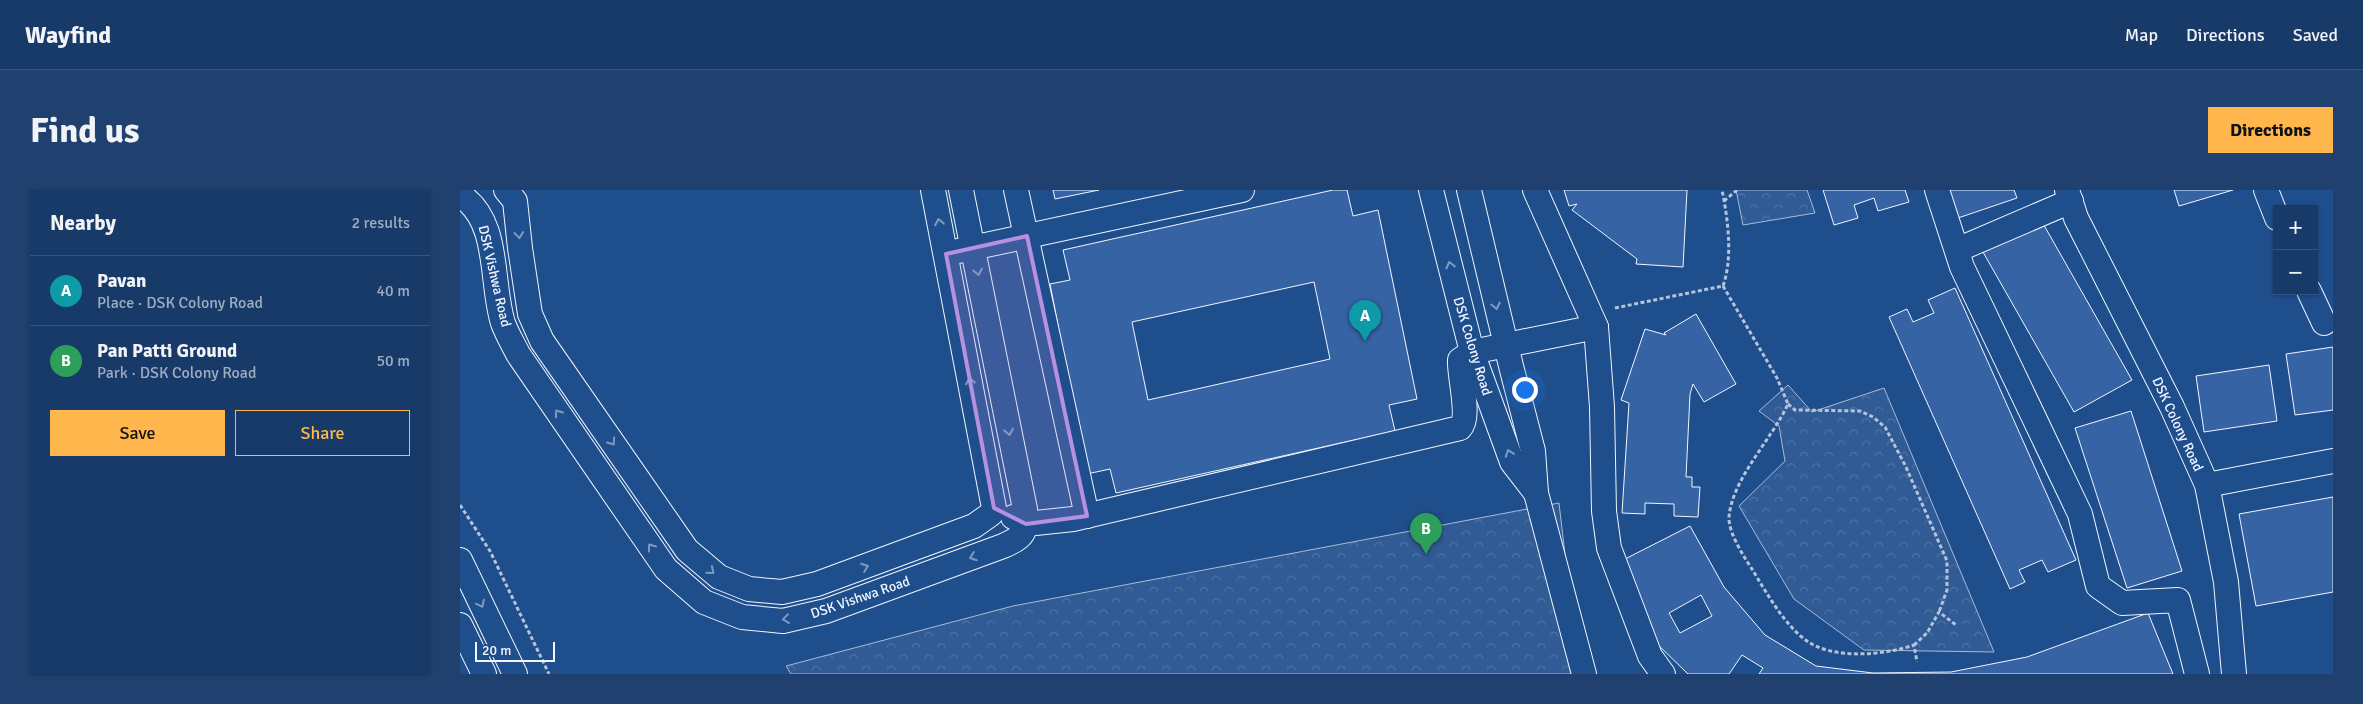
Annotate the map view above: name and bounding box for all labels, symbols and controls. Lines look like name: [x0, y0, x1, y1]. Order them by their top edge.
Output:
text: Wayfind: [25, 20, 111, 50]
text: Map: [2125, 24, 2158, 46]
text: Directions: [2186, 24, 2265, 46]
text: Saved: [2293, 24, 2338, 46]
button: Directions: [2208, 107, 2333, 153]
text: Find us: [30, 109, 140, 152]
map controls: [2273, 205, 2318, 295]
button: +: [2273, 205, 2318, 250]
text: Nearby: [50, 210, 116, 236]
text: 2 results: [351, 213, 410, 233]
one-way arrow: [934, 217, 945, 226]
street label: DSK Vishwa Road: [475, 224, 514, 329]
one-way arrow: [513, 232, 524, 240]
button: −: [2273, 250, 2318, 295]
one-way arrow: [1445, 262, 1455, 270]
one-way arrow: [972, 268, 982, 277]
text: Pavan: [97, 269, 146, 293]
text: A: [61, 281, 71, 301]
text: 40 m: [376, 281, 410, 301]
text: Place · DSK Colony Road: [97, 293, 263, 313]
street label: DSK Colony Road: [1449, 295, 1496, 397]
pin: A: [1349, 300, 1381, 341]
one-way arrow: [1490, 301, 1501, 310]
text: Pan Patti Ground: [97, 339, 237, 363]
text: B: [61, 351, 71, 371]
text: 50 m: [376, 351, 410, 371]
text: Park · DSK Colony Road: [97, 363, 256, 383]
street label: DSK Colony Road: [2148, 374, 2207, 474]
one-way arrow: [966, 377, 976, 386]
your location: [1512, 377, 1538, 403]
one-way arrow: [555, 409, 565, 418]
button: Save: [50, 410, 225, 456]
button: Share: [235, 410, 410, 456]
one-way arrow: [1004, 427, 1014, 436]
one-way arrow: [606, 437, 615, 446]
one-way arrow: [1505, 450, 1515, 458]
pin: B: [1410, 513, 1442, 554]
one-way arrow: [648, 543, 657, 553]
one-way arrow: [970, 551, 978, 561]
one-way arrow: [860, 563, 868, 573]
one-way arrow: [705, 565, 714, 573]
street label: DSK Vishwa Road: [808, 573, 912, 622]
one-way arrow: [475, 599, 485, 608]
one-way arrow: [782, 613, 790, 624]
scale bar: [475, 639, 555, 662]
text: 20 m: [482, 642, 511, 659]

